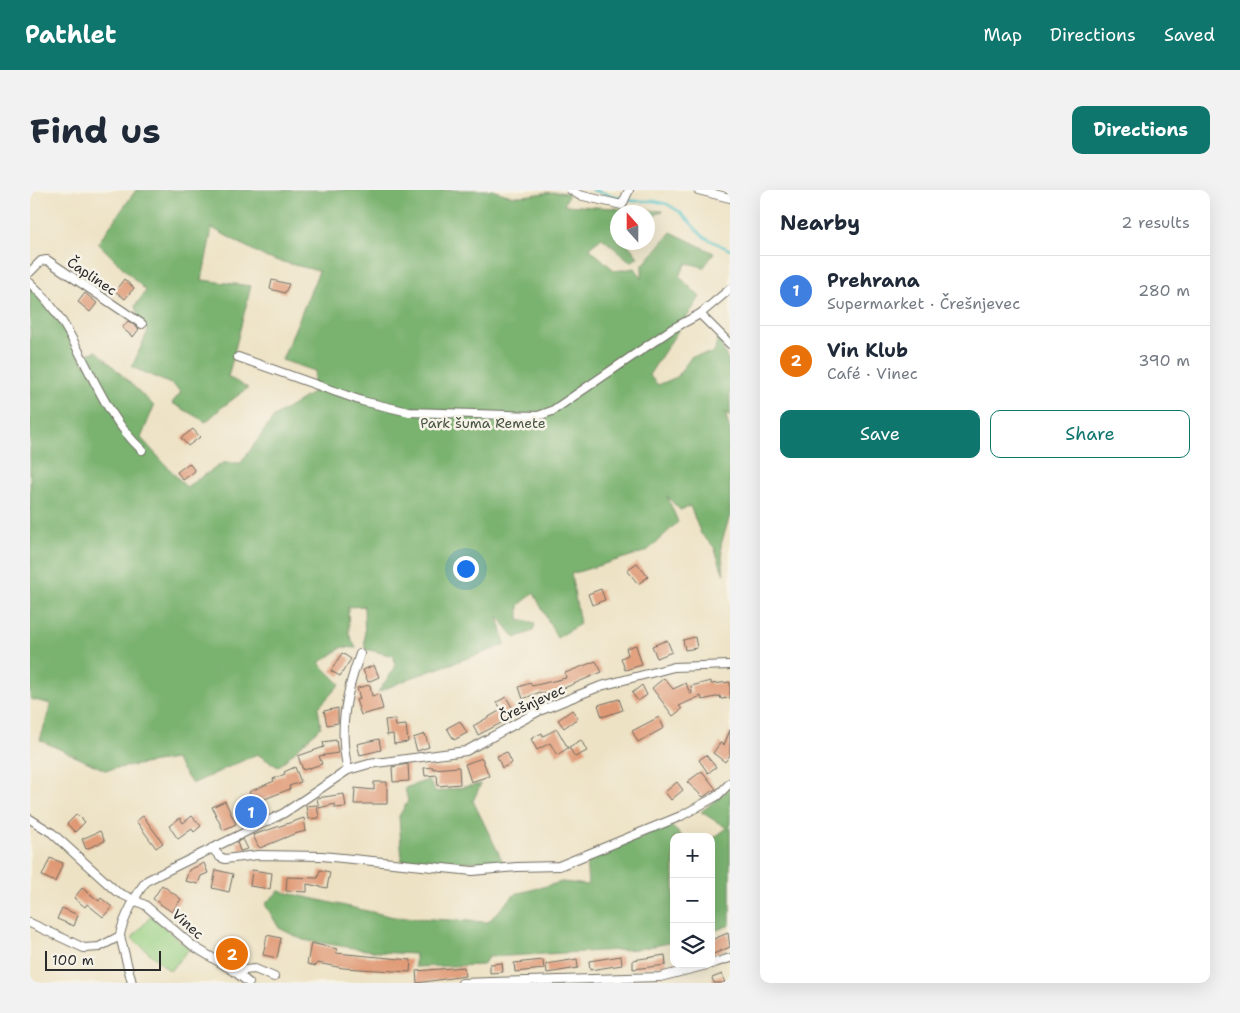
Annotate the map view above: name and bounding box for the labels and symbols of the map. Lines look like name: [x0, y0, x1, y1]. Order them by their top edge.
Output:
north arrow: [610, 205, 655, 250]
street label: Čaplinec: [64, 253, 120, 299]
park label: Park šuma Remete: [420, 414, 546, 432]
your location: [453, 556, 479, 582]
street label: Črešnjevec: [496, 680, 568, 726]
pin: 1: [235, 793, 267, 831]
street label: Vinec: [168, 905, 208, 943]
pin: 2: [216, 935, 248, 973]
scale bar: [45, 948, 161, 971]

